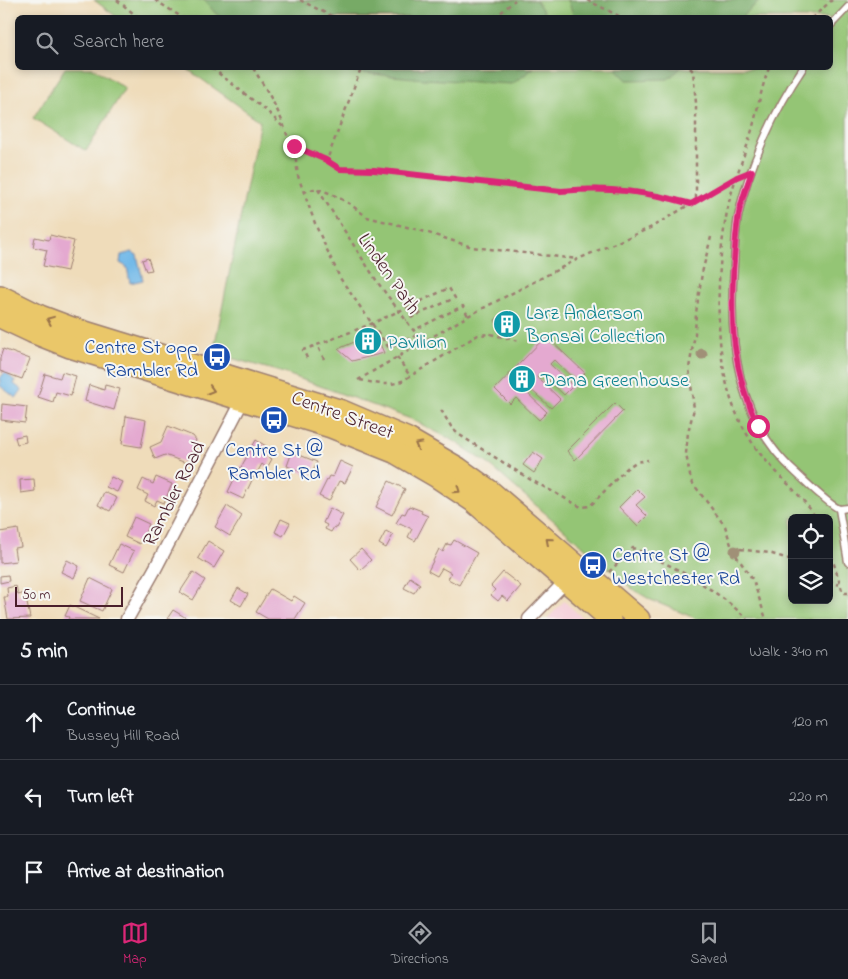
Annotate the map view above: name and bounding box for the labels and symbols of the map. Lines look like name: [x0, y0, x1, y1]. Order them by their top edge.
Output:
route end: [283, 135, 306, 158]
street label: Linden Path: [349, 228, 427, 321]
place label: Larz Anderson Bonsai Collection: [525, 300, 665, 352]
building icon: Larz Anderson Bonsai Collection: [492, 309, 522, 339]
one-way arrow: [46, 316, 55, 326]
building icon: Pavilion: [353, 326, 383, 356]
place label: Pavilion: [387, 329, 447, 358]
place label: Centre St opp Rambler Rd: [85, 334, 198, 386]
bus stop icon: Centre St opp Rambler Rd: [202, 342, 232, 372]
building icon: Dana Greenhouse: [507, 364, 537, 394]
place label: Dana Greenhouse: [540, 367, 689, 396]
one-way arrow: [206, 384, 214, 394]
street label: Centre Street: [287, 384, 398, 448]
bus stop icon: Centre St @ Rambler Rd: [259, 405, 289, 435]
route start: [747, 415, 770, 438]
street label: Rambler Road: [136, 437, 214, 552]
place label: Centre St @ Rambler Rd: [225, 437, 323, 489]
one-way arrow: [415, 441, 424, 451]
one-way arrow: [452, 484, 461, 493]
one-way arrow: [545, 538, 554, 547]
place label: Centre St @ Westchester Rd: [612, 542, 740, 594]
bus stop icon: Centre St @ Westchester Rd: [578, 550, 608, 580]
scale bar: [15, 584, 122, 607]

